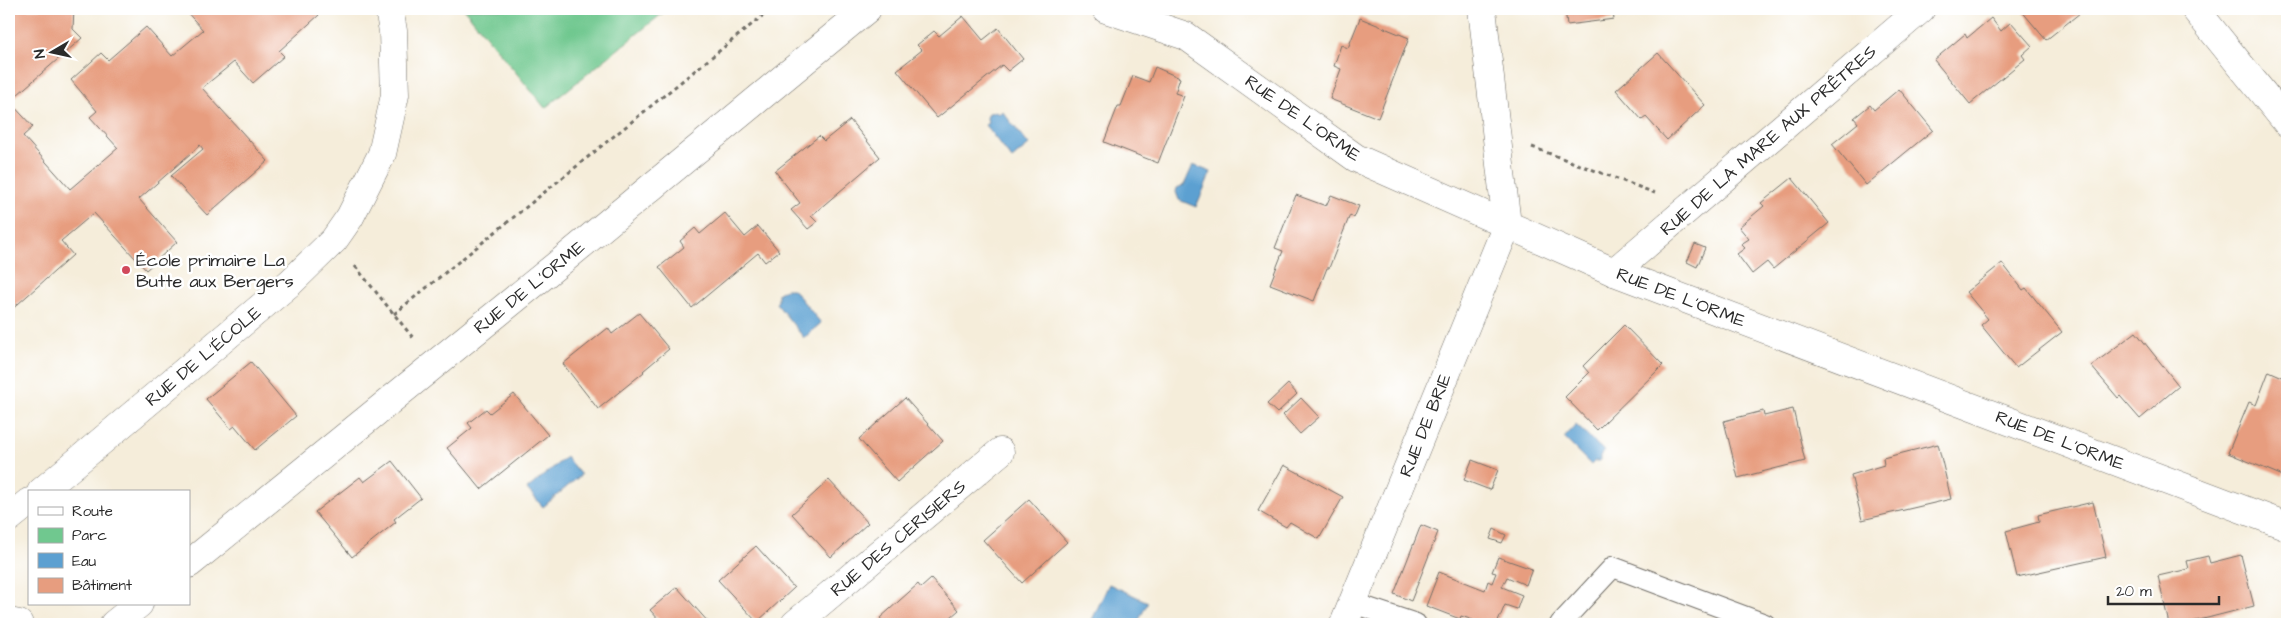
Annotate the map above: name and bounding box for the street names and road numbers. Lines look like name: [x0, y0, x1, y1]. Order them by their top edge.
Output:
street label: RUE DE LA MARE AUX PRÊTRES: [1655, 39, 1882, 242]
street label: RUE DE L'ORME: [1240, 69, 1366, 168]
street label: RUE DE L'ORME: [469, 235, 590, 340]
street label: RUE DE L'ORME: [1613, 261, 1749, 334]
street label: RUE DE L'ÉCOLE: [140, 300, 267, 412]
street label: RUE DE BRIE: [1393, 369, 1458, 481]
street label: RUE DE L'ORME: [1992, 404, 2128, 477]
street label: RUE DES CERISIERS: [825, 474, 972, 603]

